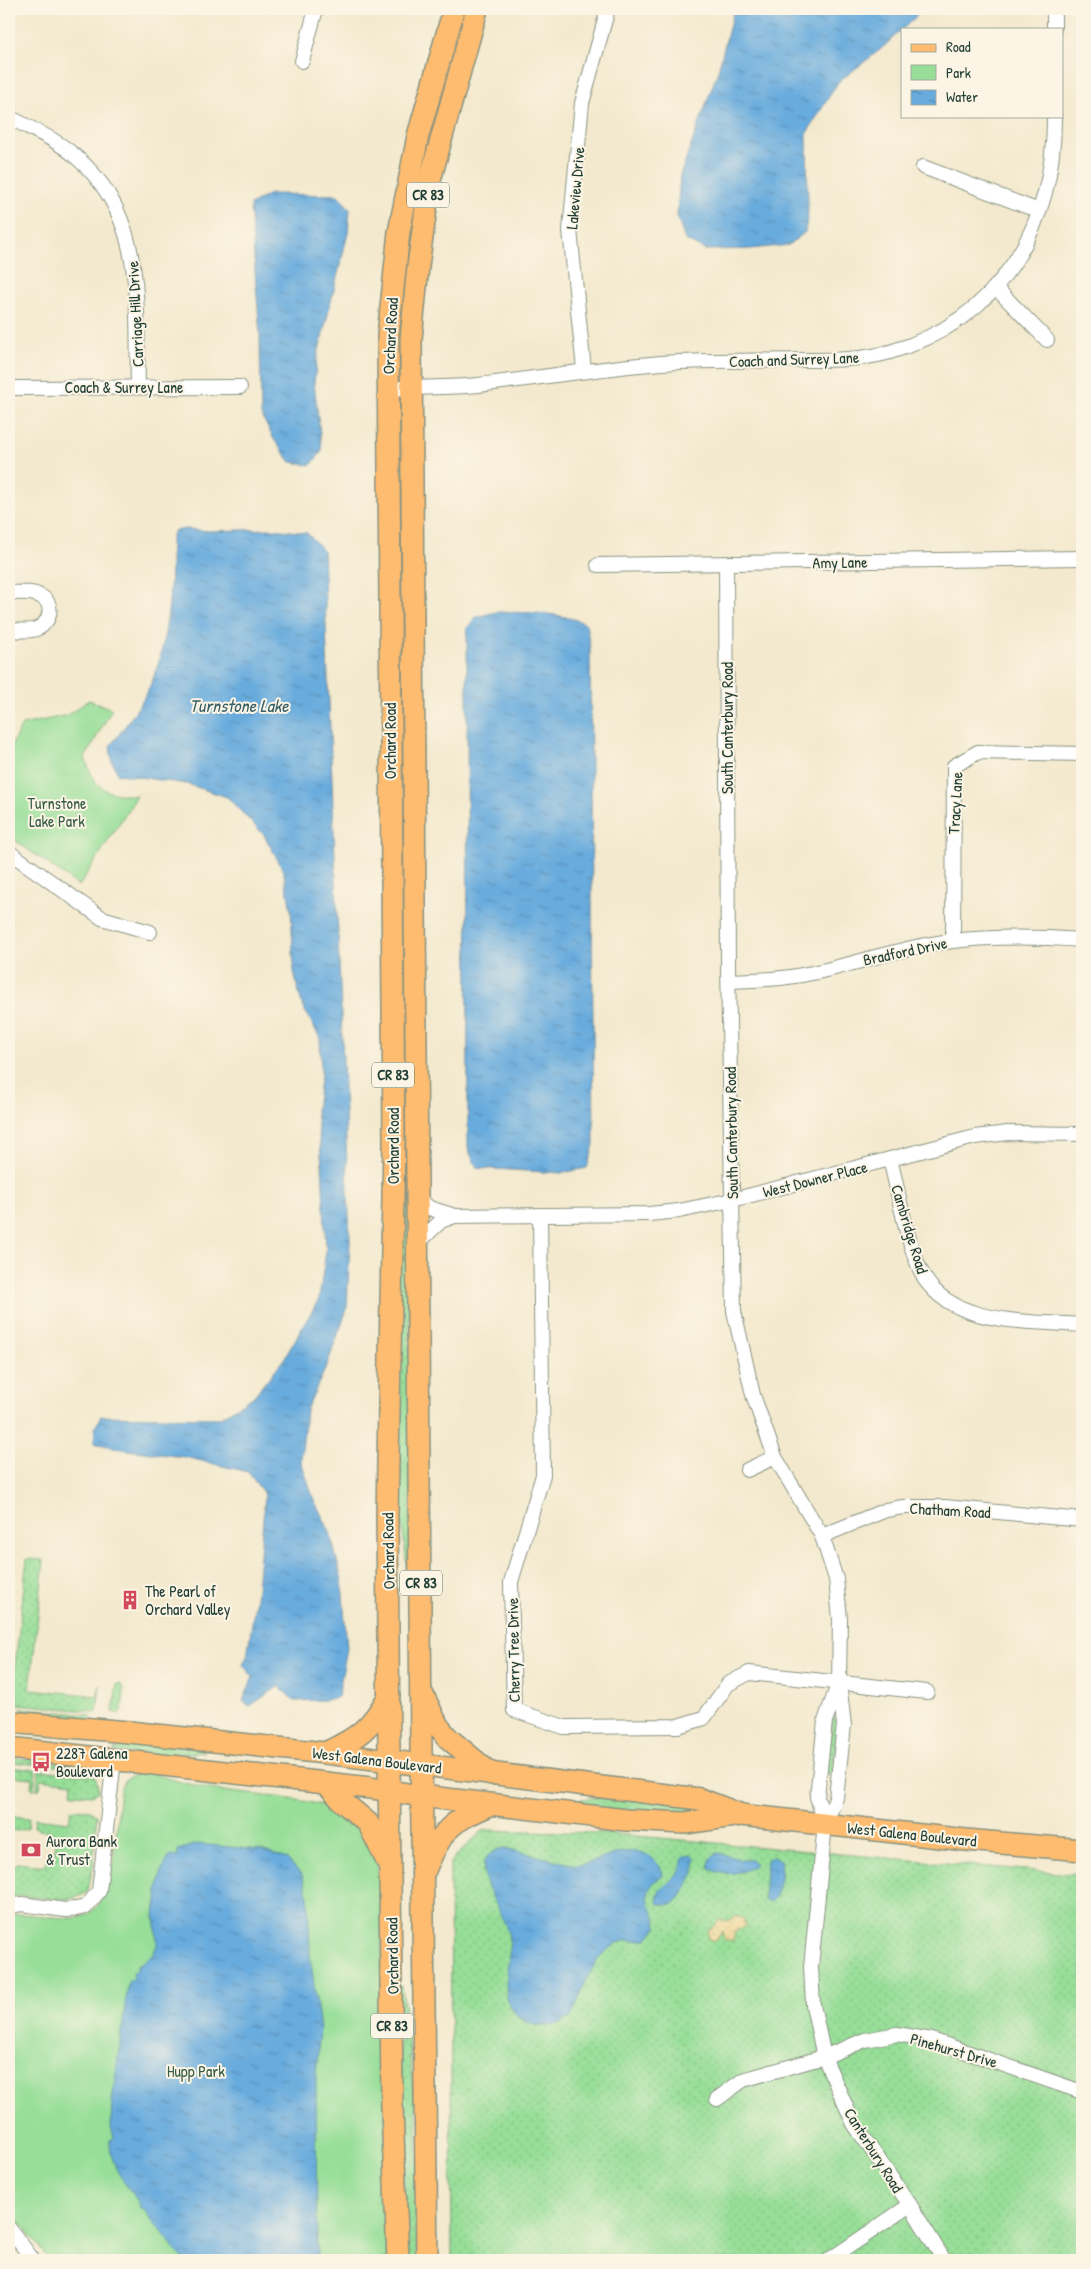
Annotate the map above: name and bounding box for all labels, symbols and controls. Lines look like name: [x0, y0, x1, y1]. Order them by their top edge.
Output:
legend: [901, 28, 1064, 118]
text: Road: [946, 36, 971, 57]
text: Park: [946, 62, 971, 83]
text: Water: [946, 86, 978, 107]
street label: Lakeview Drive: [560, 145, 590, 230]
road number: CR 83: [407, 182, 449, 208]
street label: Carriage Hill Drive: [121, 260, 149, 368]
street label: Orchard Road: [377, 297, 403, 375]
street label: Coach and Surrey Lane: [729, 346, 860, 372]
street label: Coach & Surrey Lane: [65, 376, 184, 398]
street label: Amy Lane: [812, 551, 868, 573]
street label: South Canterbury Road: [716, 662, 738, 794]
water label: Turnstone Lake: [190, 693, 289, 718]
street label: Orchard Road: [379, 703, 401, 779]
street label: Tracy Lane: [942, 771, 968, 835]
park label: Turnstone Lake Park: [28, 792, 87, 832]
street label: Bradford Drive: [861, 931, 950, 971]
road number: CR 83: [372, 1062, 414, 1088]
street label: South Canterbury Road: [719, 1067, 743, 1199]
street label: Orchard Road: [382, 1108, 404, 1184]
street label: West Downer Place: [760, 1155, 870, 1203]
street label: Cambridge Road: [886, 1182, 934, 1276]
street label: Chatham Road: [909, 1497, 991, 1523]
street label: Orchard Road: [376, 1513, 400, 1589]
road number: CR 83: [400, 1570, 442, 1596]
place label: The Pearl of Orchard Valley: [145, 1580, 231, 1620]
building icon: The Pearl of Orchard Valley: [119, 1589, 141, 1611]
street label: Cherry Tree Drive: [501, 1597, 525, 1703]
street label: West Galena Boulevard: [311, 1741, 443, 1779]
place label: 2287 Galena Boulevard: [56, 1742, 128, 1782]
bus stop icon: 2287 Galena Boulevard: [30, 1751, 52, 1773]
street label: West Galena Boulevard: [846, 1816, 978, 1852]
place label: Aurora Bank & Trust: [46, 1830, 118, 1870]
bank icon: Aurora Bank & Trust: [20, 1839, 42, 1861]
street label: Orchard Road: [380, 1918, 404, 1994]
road number: CR 83: [371, 2014, 413, 2038]
street label: Pinehurst Drive: [908, 2027, 1001, 2073]
park label: Hupp Park: [167, 2060, 225, 2082]
street label: Canterbury Road: [839, 2103, 909, 2197]

